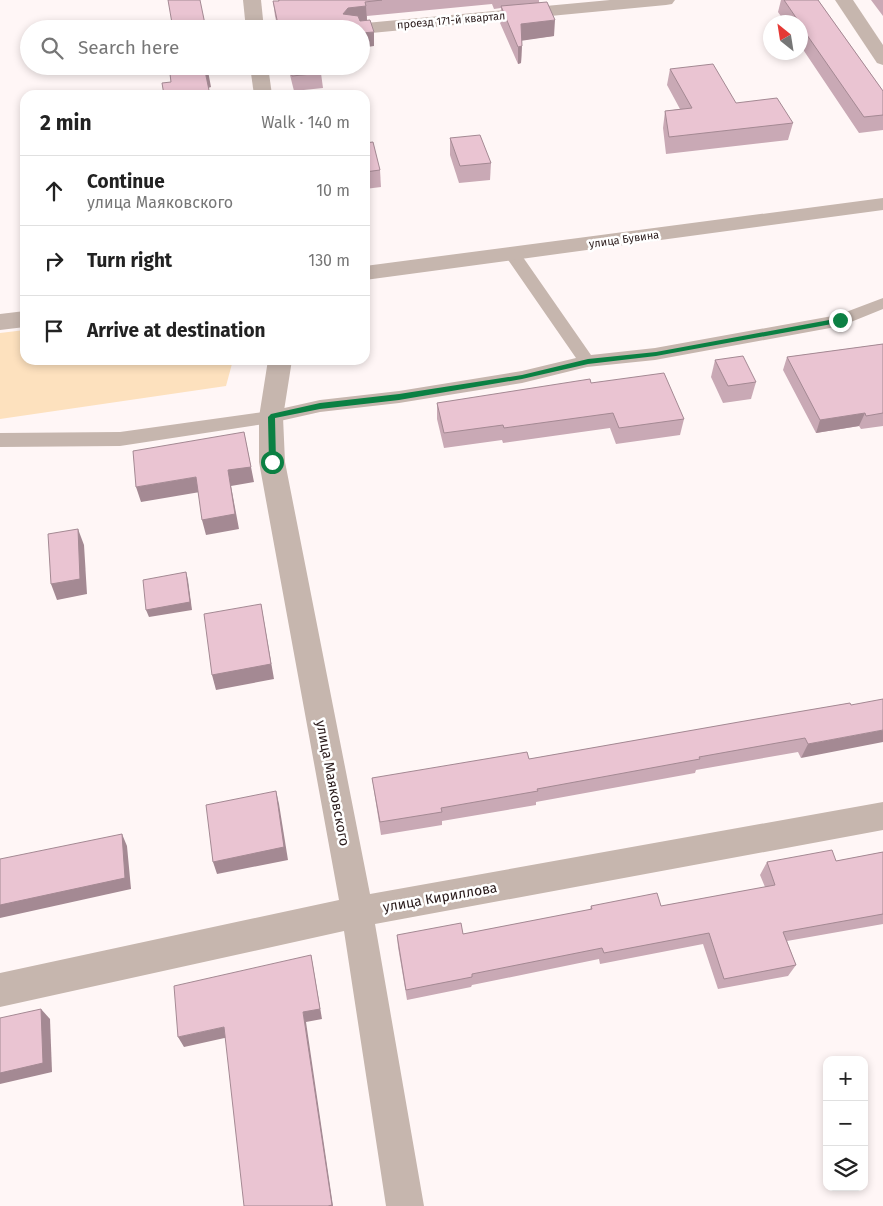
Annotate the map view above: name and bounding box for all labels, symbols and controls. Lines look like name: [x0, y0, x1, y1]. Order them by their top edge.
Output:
street label: проезд 171-й квартал: [396, 9, 506, 32]
north arrow: [763, 15, 808, 60]
search box: [20, 20, 370, 75]
icon: search: [38, 34, 66, 62]
text: Search here: [78, 36, 179, 59]
text: 2 min: [40, 110, 92, 136]
text: Walk · 140 m: [261, 113, 350, 132]
text: Continue: [87, 170, 165, 193]
icon: ahead: [40, 177, 68, 205]
text: 10 m: [316, 181, 350, 200]
text: улица Маяковского: [87, 193, 233, 212]
street label: улица Бувина: [588, 228, 660, 251]
icon: right: [40, 247, 68, 275]
text: Turn right: [87, 249, 172, 272]
text: 130 m: [308, 251, 350, 270]
route end: [829, 309, 852, 332]
icon: arrive: [40, 317, 68, 345]
text: Arrive at destination: [87, 319, 266, 342]
route start: [261, 451, 284, 474]
street label: улица Маяковского: [312, 719, 353, 848]
street label: улица Кириллова: [382, 879, 499, 916]
map controls: [823, 1056, 868, 1191]
button: +: [823, 1056, 868, 1101]
button: −: [823, 1101, 868, 1146]
button: layers: [823, 1146, 868, 1191]

